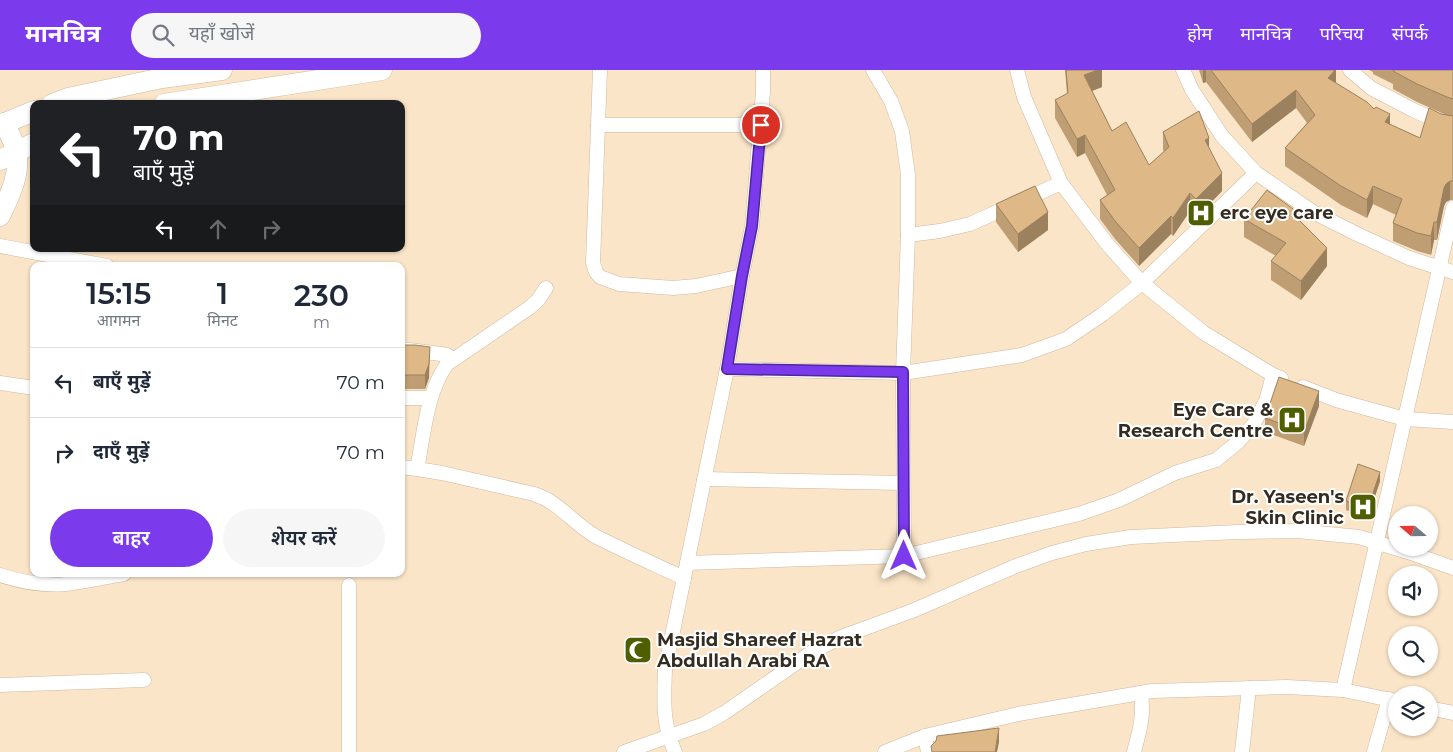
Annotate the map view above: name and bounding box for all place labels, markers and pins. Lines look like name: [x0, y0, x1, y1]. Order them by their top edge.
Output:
pin: [740, 104, 782, 146]
hospital icon: erc eye care: [1186, 198, 1216, 228]
place label: erc eye care: [1220, 202, 1334, 224]
place label: Eye Care & Research Centre: [1118, 399, 1273, 442]
hospital icon: Eye Care & Research Centre: [1277, 405, 1307, 435]
place label: Dr. Yaseen's Skin Clinic: [1231, 486, 1344, 529]
hospital icon: Dr. Yaseen's Skin Clinic: [1348, 492, 1378, 522]
place label: Masjid Shareef Hazrat Abdullah Arabi RA: [656, 629, 862, 672]
mosque icon: Masjid Shareef Hazrat Abdullah Arabi RA: [623, 635, 653, 665]

